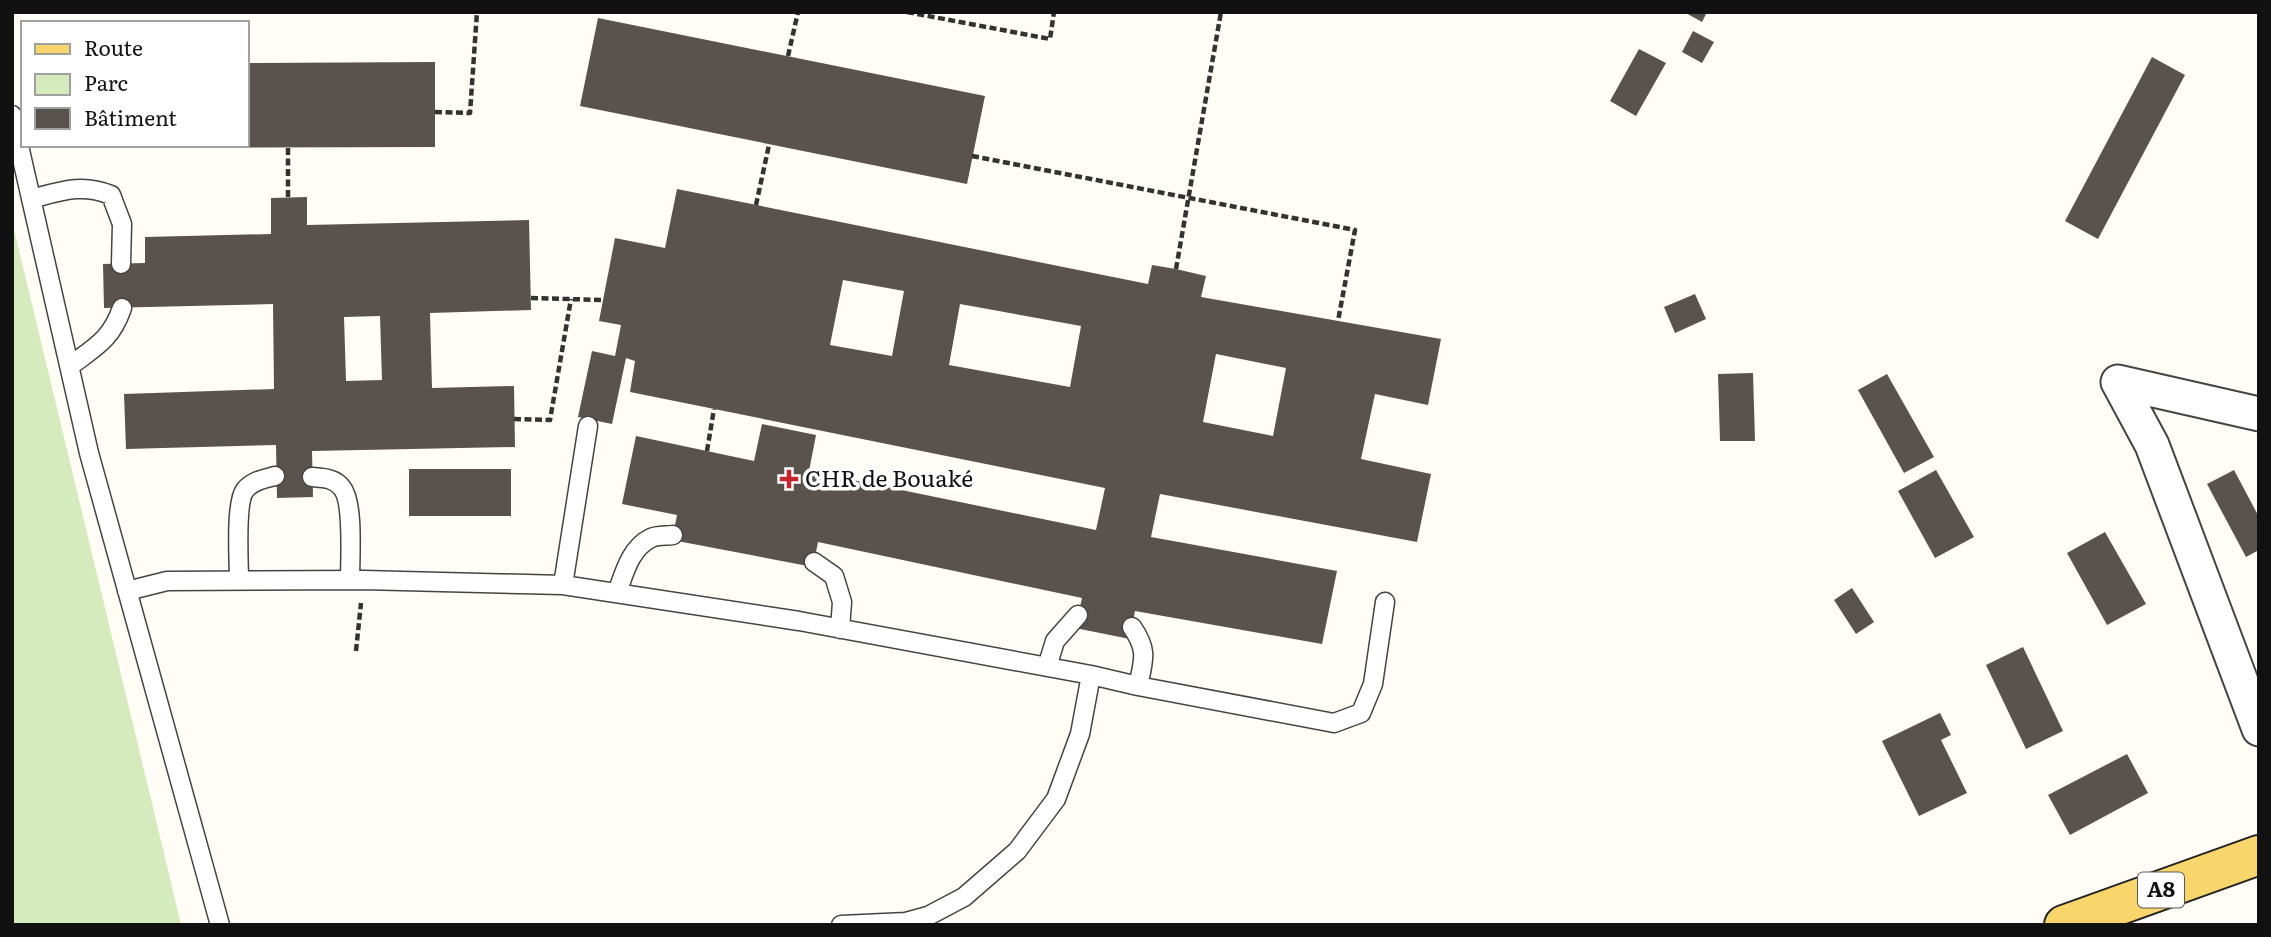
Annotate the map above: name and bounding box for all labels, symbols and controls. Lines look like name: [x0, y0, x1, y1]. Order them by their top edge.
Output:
legend: [21, 21, 248, 147]
text: Route: [84, 31, 143, 62]
text: Parc: [84, 66, 128, 97]
text: Bâtiment: [84, 101, 177, 132]
place label: CHR de Bouaké: [805, 460, 973, 494]
marker: CHR de Bouaké: [779, 469, 799, 489]
road number: A8: [2138, 872, 2184, 908]

